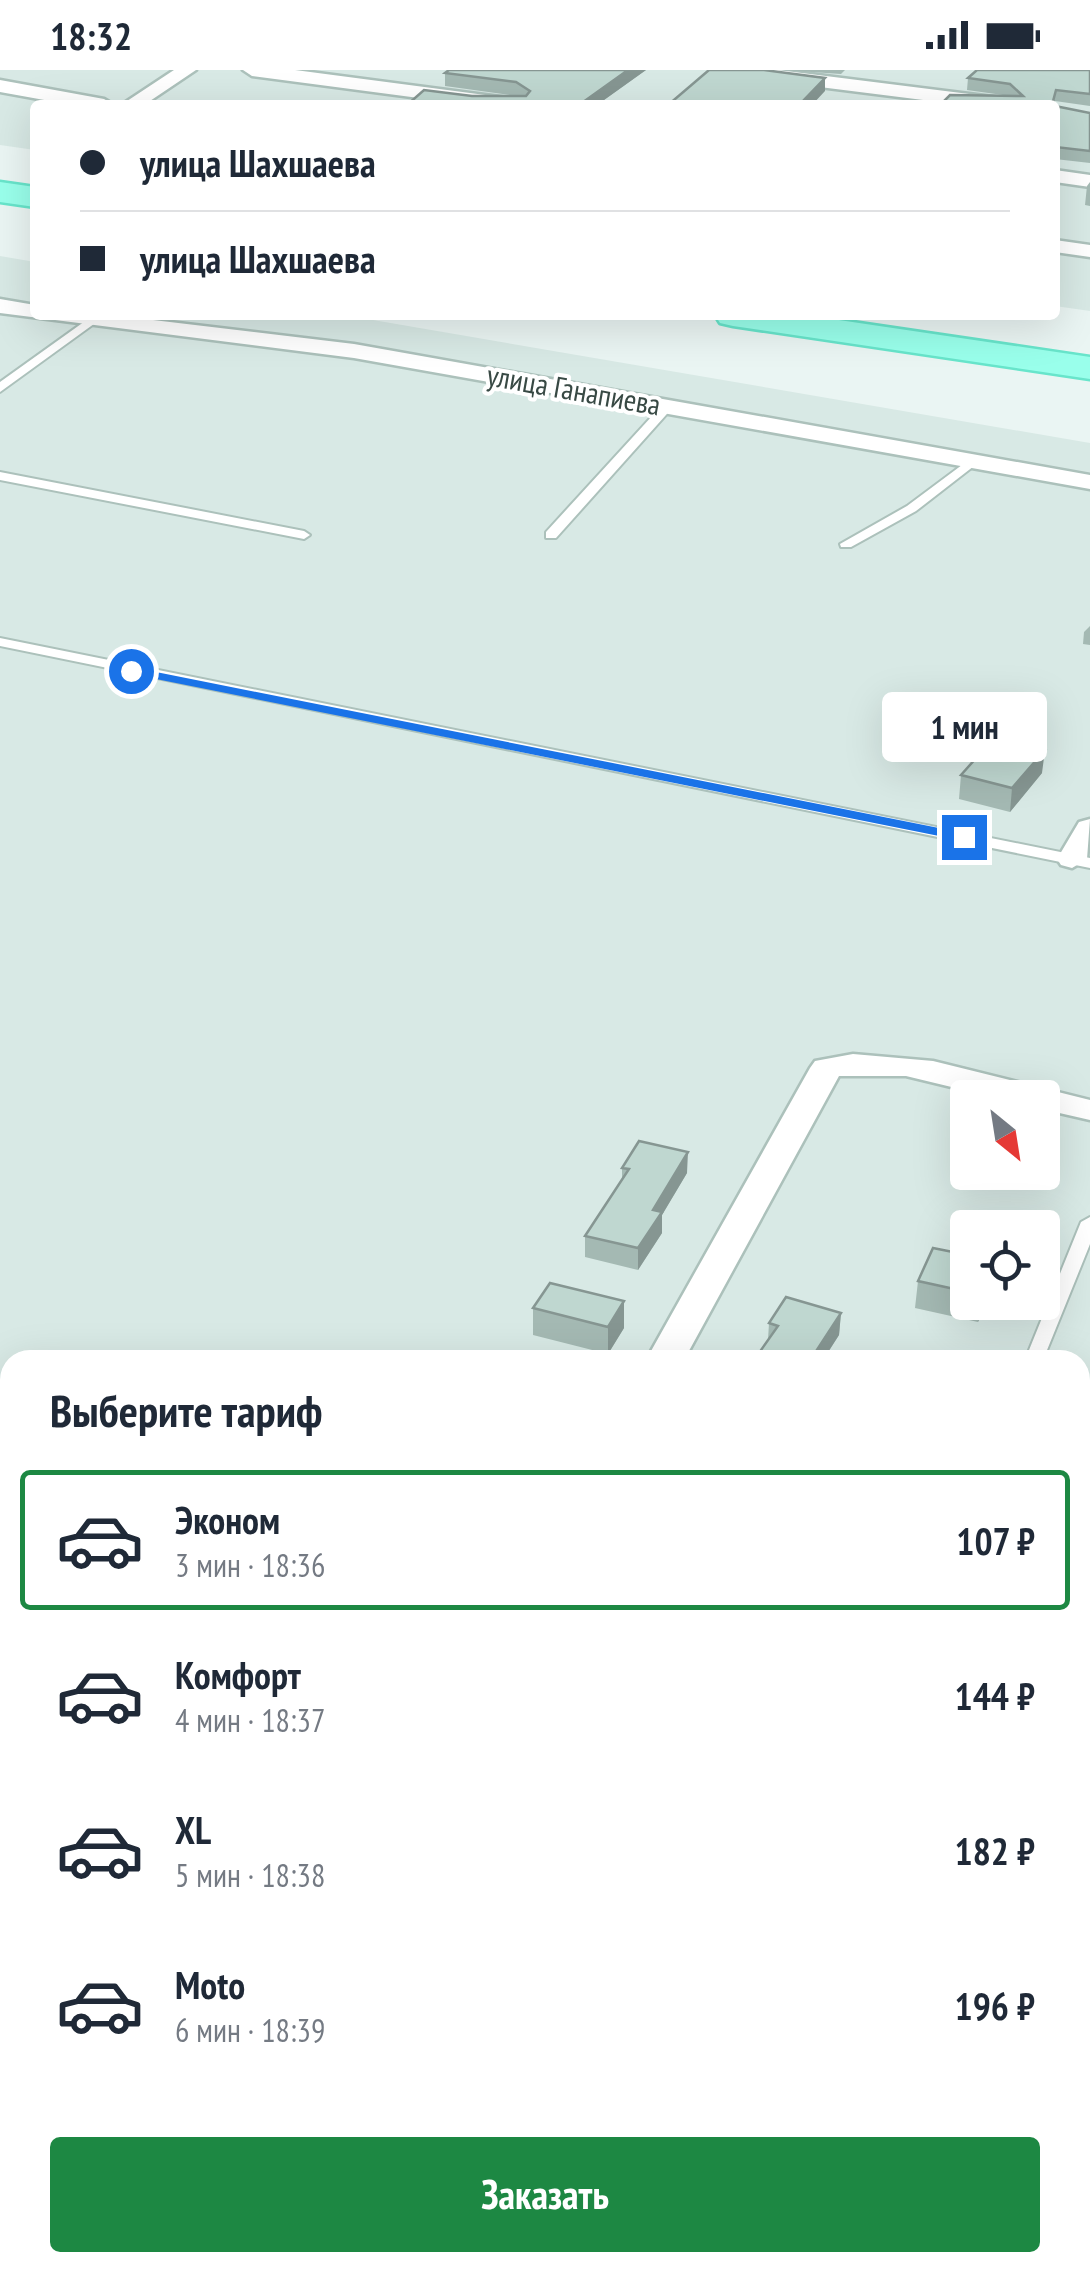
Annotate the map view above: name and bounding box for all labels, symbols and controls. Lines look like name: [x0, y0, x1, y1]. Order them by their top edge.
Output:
text: 18:32: [50, 11, 132, 60]
text: улица Шахшаева: [140, 138, 376, 187]
text: улица Шахшаева: [140, 234, 376, 283]
street label: улица Ганапиева: [484, 355, 664, 423]
route start: [109, 649, 154, 694]
callout: 1 мин: [882, 692, 1046, 762]
text: 1 мин: [930, 706, 999, 748]
route end: [942, 815, 987, 860]
north arrow: [950, 1080, 1060, 1190]
map controls: [950, 1080, 1060, 1320]
button: locate: [950, 1210, 1060, 1320]
text: Выберите тариф: [50, 1381, 322, 1439]
icon: car: [55, 1495, 145, 1585]
text: Эконом: [175, 1495, 280, 1544]
text: 107 ₽: [956, 1516, 1035, 1565]
text: 3 мин · 18:36: [175, 1544, 325, 1586]
icon: car: [55, 1650, 145, 1740]
text: Комфорт: [175, 1650, 301, 1699]
text: 144 ₽: [955, 1671, 1035, 1720]
text: 4 мин · 18:37: [175, 1699, 325, 1741]
icon: car: [55, 1805, 145, 1895]
text: XL: [175, 1805, 211, 1854]
text: 182 ₽: [955, 1826, 1035, 1875]
text: 5 мин · 18:38: [175, 1854, 325, 1896]
icon: car: [55, 1960, 145, 2050]
text: Moto: [175, 1960, 245, 2009]
text: 196 ₽: [955, 1981, 1035, 2030]
text: 6 мин · 18:39: [175, 2009, 325, 2051]
button: Заказать: [50, 2137, 1040, 2252]

